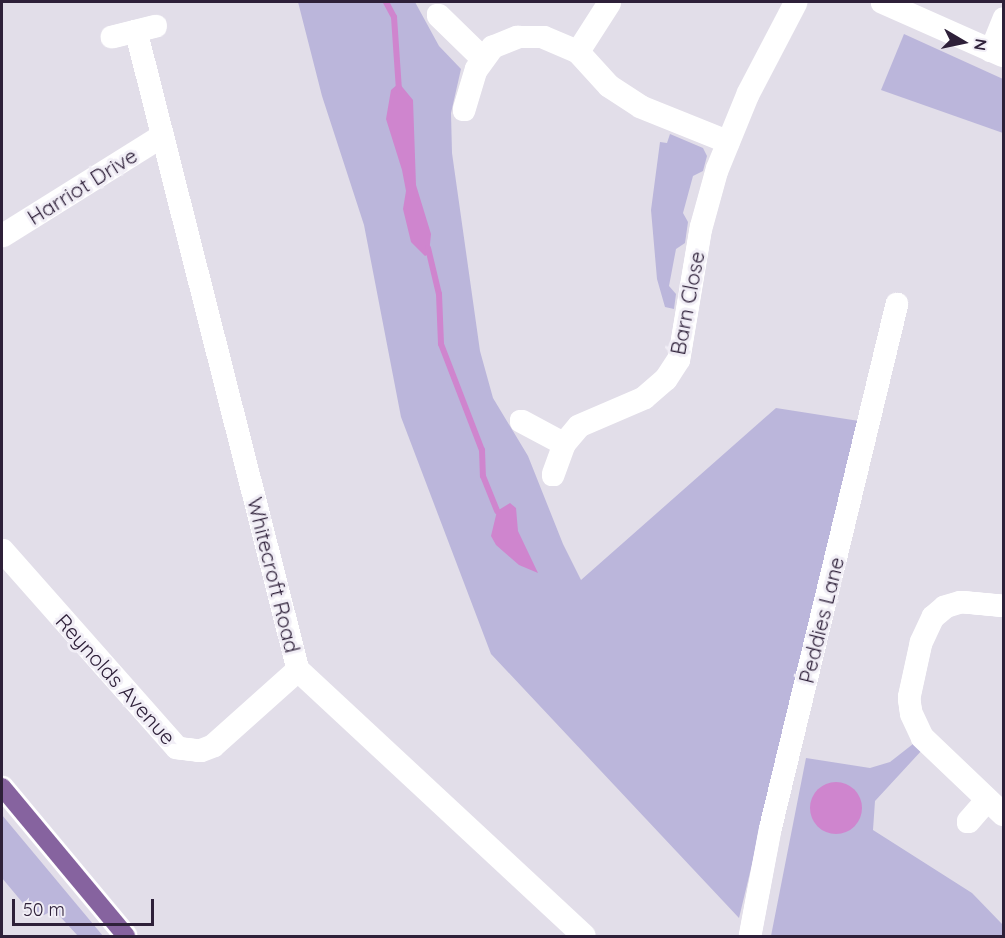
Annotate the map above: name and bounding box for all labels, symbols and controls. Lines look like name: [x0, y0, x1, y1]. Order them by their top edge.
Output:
north arrow: [933, 12, 993, 72]
text: N: [970, 37, 992, 52]
street label: Harriot Drive: [22, 142, 142, 230]
street label: Barn Close: [665, 249, 709, 357]
street label: Whitecroft Road: [242, 495, 306, 655]
street label: Peddies Lane: [793, 554, 849, 686]
street label: Reynolds Avenue: [51, 608, 181, 750]
scale bar: [15, 887, 158, 925]
text: 50 m: [23, 898, 65, 921]

